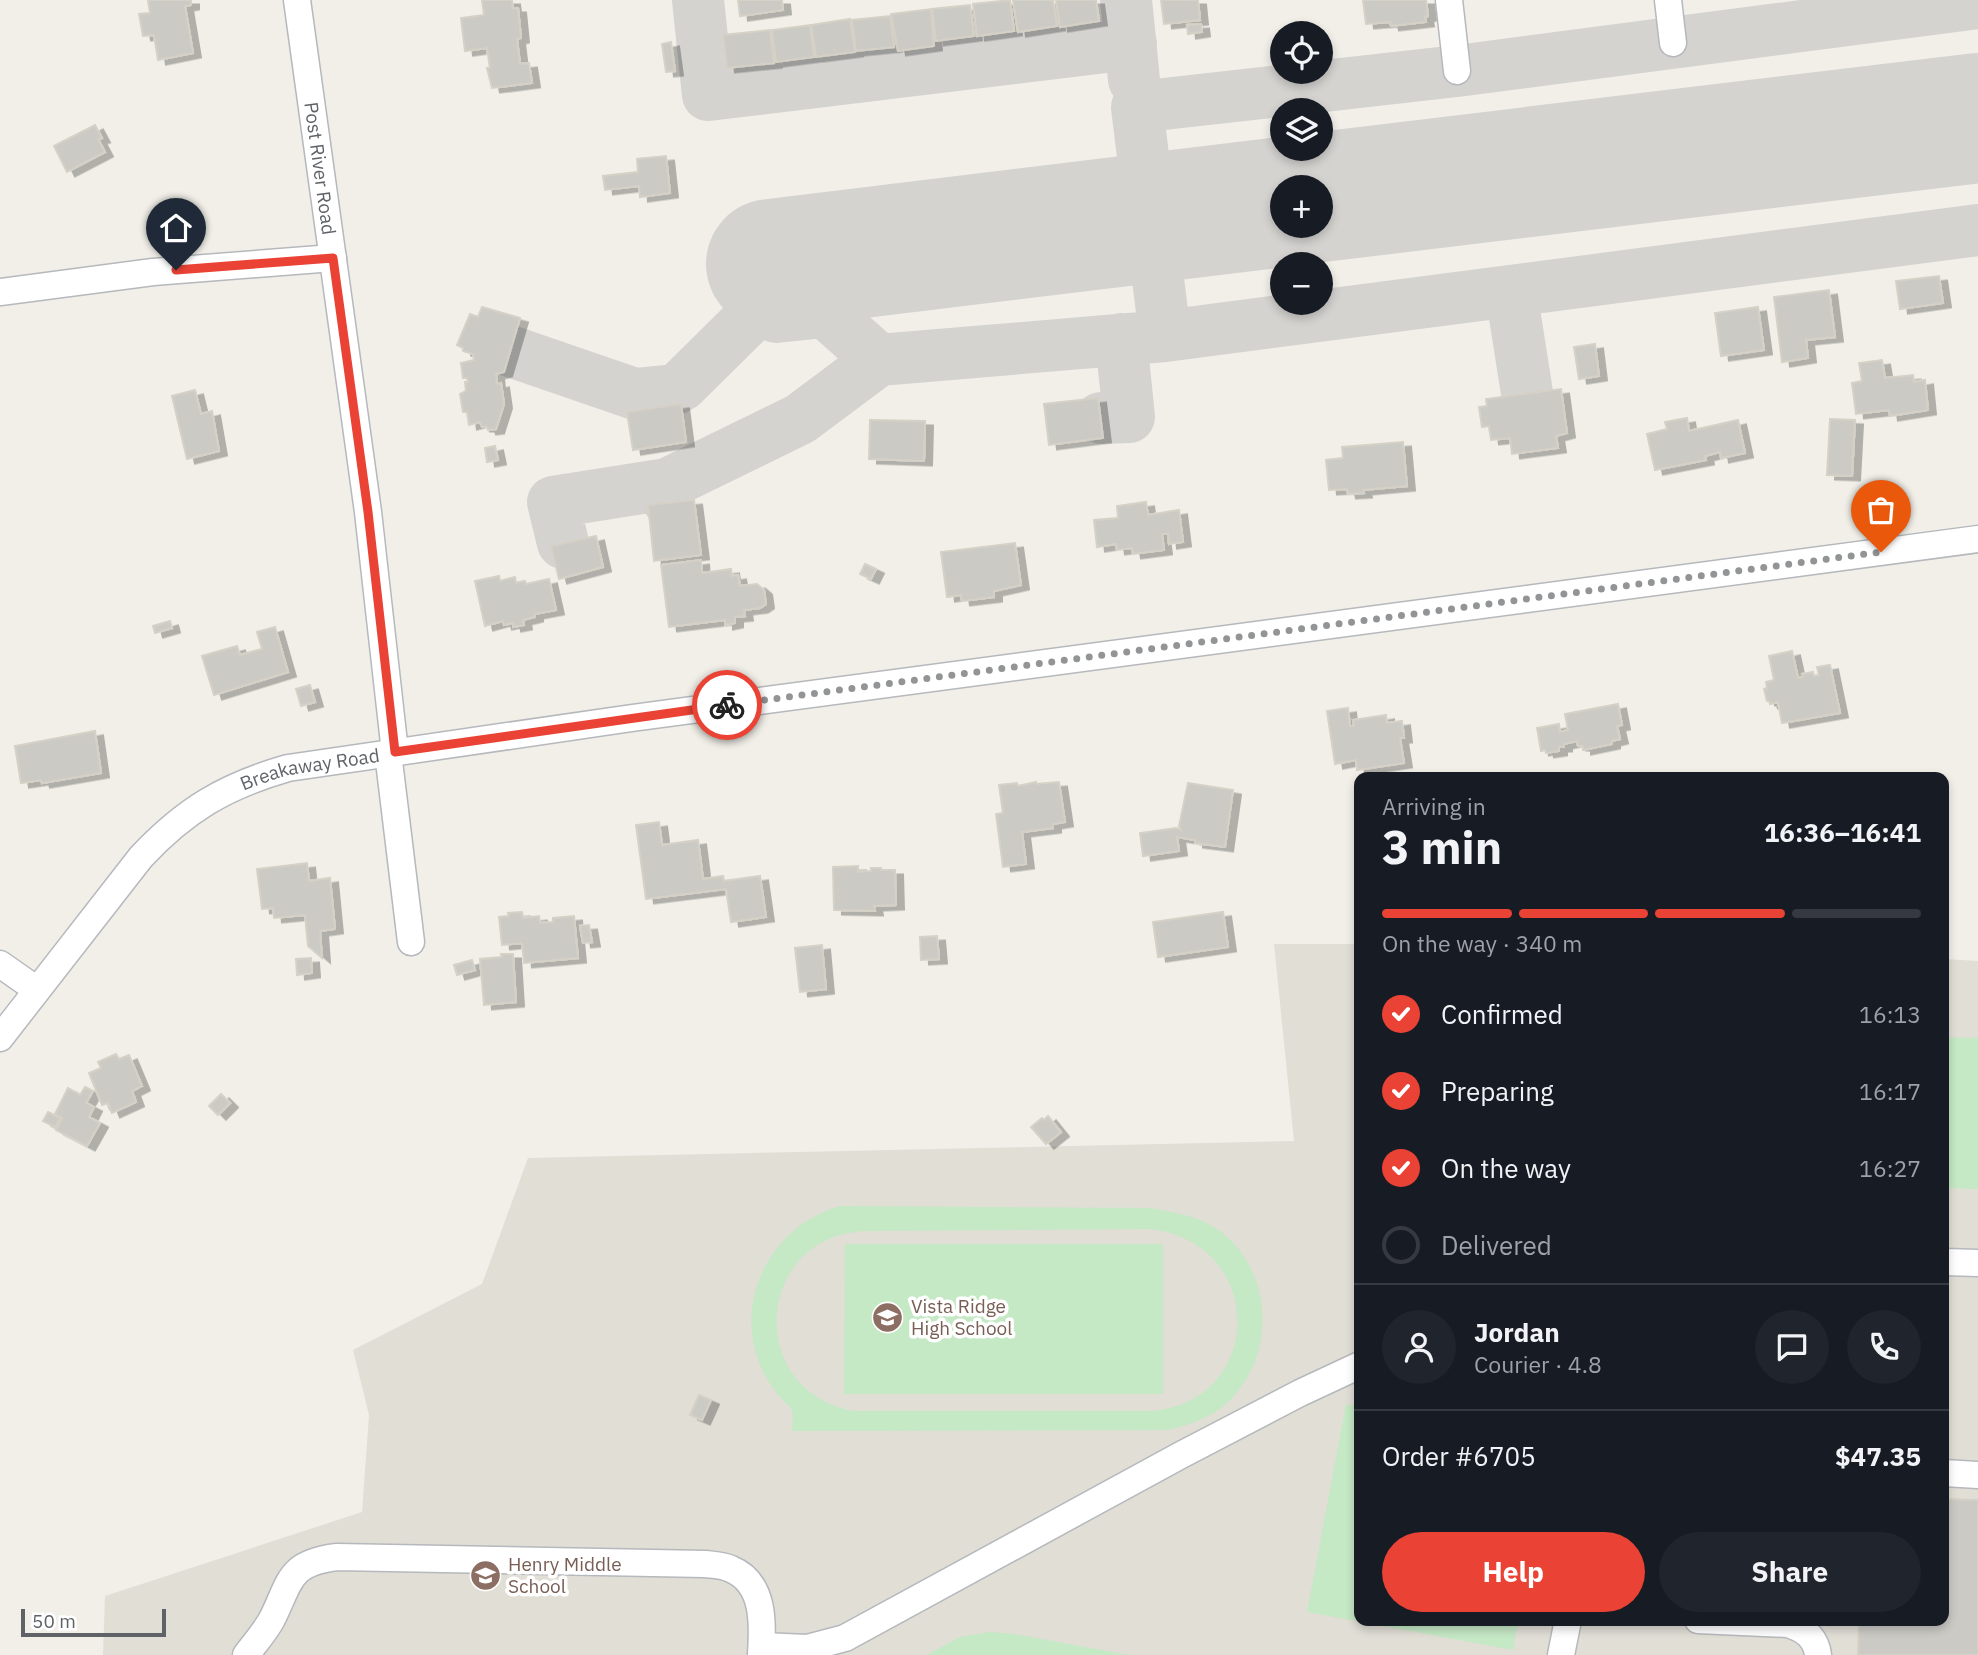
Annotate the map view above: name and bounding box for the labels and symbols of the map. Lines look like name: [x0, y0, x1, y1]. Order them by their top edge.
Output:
street label: Post River Road: [299, 100, 341, 236]
pin: [146, 198, 206, 270]
pin: [1851, 480, 1911, 552]
courier: [692, 670, 762, 740]
street label: Breakaway Road: [236, 743, 381, 796]
place label: Vista Ridge High School: [911, 1294, 1012, 1340]
school or university icon: Vista Ridge High School: [871, 1300, 905, 1334]
place label: Henry Middle School: [508, 1552, 622, 1598]
school or university icon: Henry Middle School: [468, 1558, 502, 1592]
scale bar: [21, 1606, 166, 1638]

